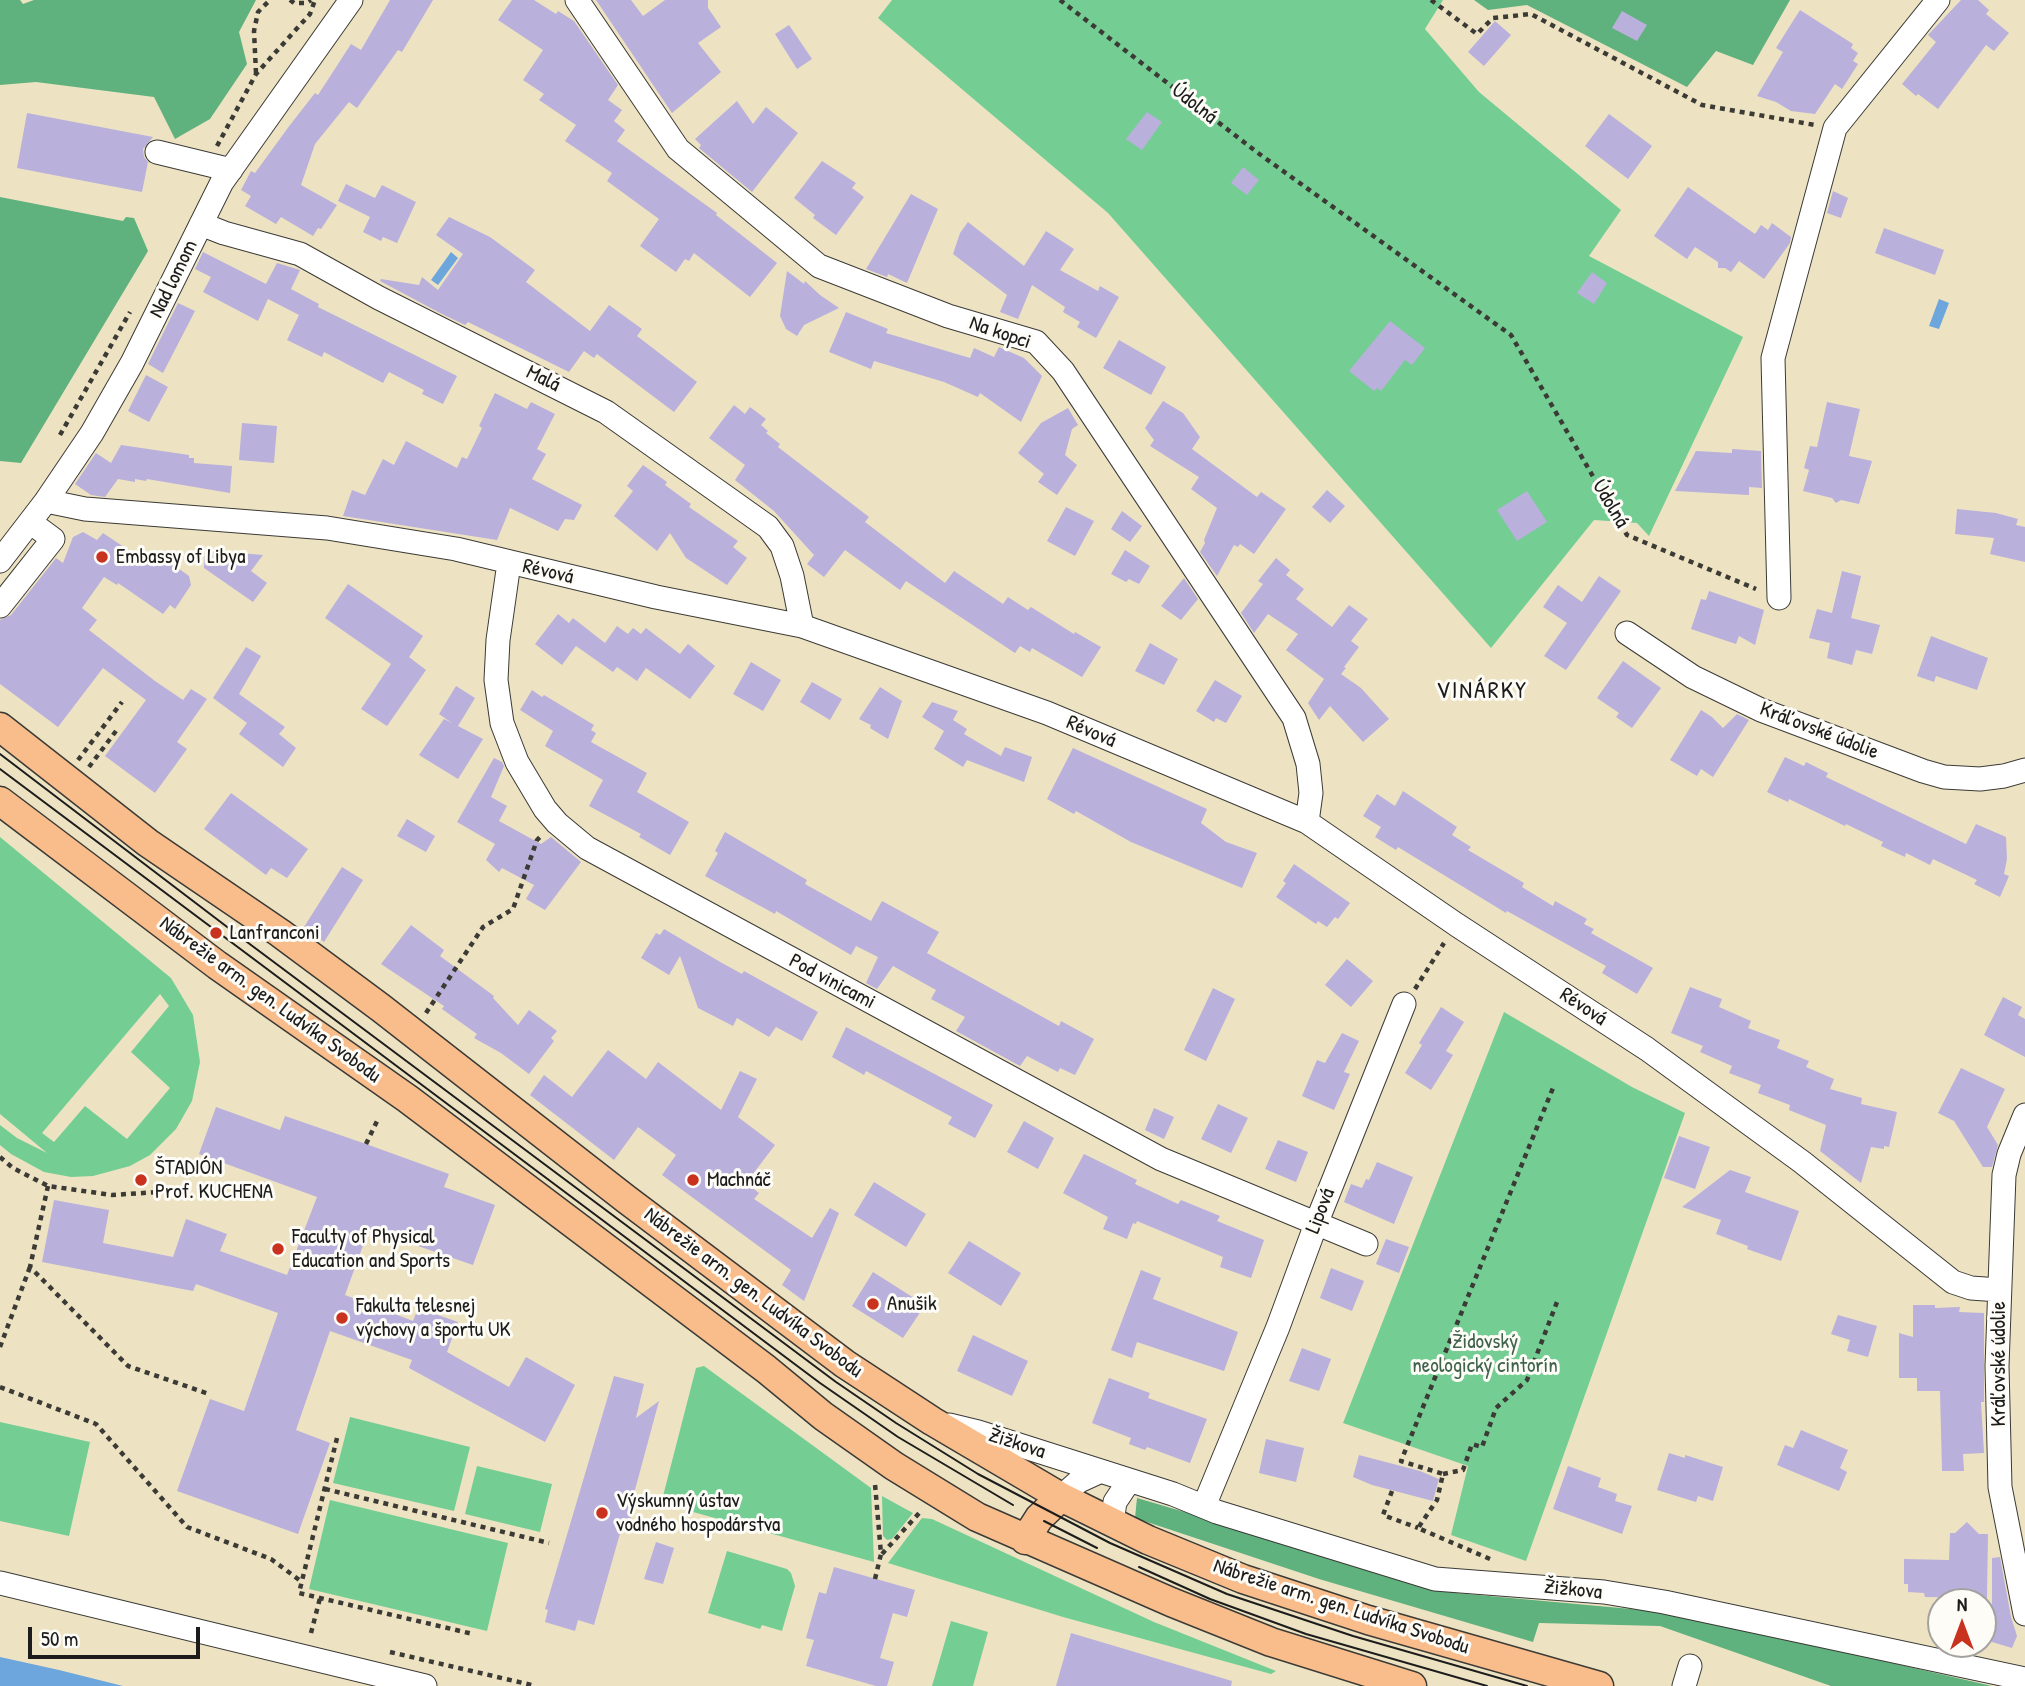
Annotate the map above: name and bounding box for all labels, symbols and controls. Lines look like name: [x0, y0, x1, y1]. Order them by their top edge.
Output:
street label: Údolná: [1166, 78, 1222, 130]
street label: Nad lomom: [144, 236, 204, 322]
street label: Na kopci: [966, 311, 1034, 355]
street label: Malá: [522, 360, 564, 398]
street label: Údolná: [1586, 475, 1634, 533]
place label: Embassy of Libya: [116, 544, 245, 570]
marker: Embassy of Libya: [94, 549, 110, 565]
street label: Révová: [520, 554, 576, 590]
district label: VINÁRKY: [1437, 678, 1527, 706]
street label: Kráľovské údolie: [1756, 697, 1882, 765]
street label: Révová: [1062, 710, 1120, 754]
street label: Nábrežie arm. gen. Ludvíka Svobodu: [154, 911, 386, 1089]
place label: Lanfranconi: [230, 920, 320, 946]
marker: Lanfranconi: [208, 925, 224, 941]
street label: Pod vinicami: [784, 949, 880, 1015]
street label: Révová: [1555, 982, 1611, 1032]
place label: ŠTADIÓN Prof. KUCHENA: [155, 1155, 273, 1205]
place label: Machnáč: [707, 1167, 771, 1193]
marker: ŠTADIÓN Prof. KUCHENA: [133, 1172, 149, 1188]
marker: Machnáč: [685, 1172, 701, 1188]
street label: Lipová: [1301, 1185, 1341, 1237]
street label: Nábrežie arm. gen. Ludvíka Svobodu: [639, 1203, 867, 1383]
place label: Faculty of Physical Education and Sports: [292, 1224, 450, 1274]
marker: Faculty of Physical Education and Sports: [270, 1241, 286, 1257]
place label: Anušik: [887, 1291, 937, 1317]
place label: Fakulta telesnej výchovy a športu UK: [356, 1293, 510, 1343]
marker: Anušik: [865, 1296, 881, 1312]
street label: Kráľovské údolie: [1986, 1301, 2012, 1427]
marker: Fakulta telesnej výchovy a športu UK: [334, 1310, 350, 1326]
park label: Židovský neologický cintorín: [1412, 1329, 1558, 1379]
street label: Žižkova: [985, 1423, 1049, 1465]
place label: Výskumný ústav vodného hospodárstva: [616, 1488, 780, 1538]
marker: Výskumný ústav vodného hospodárstva: [594, 1505, 610, 1521]
street label: Nábrežie arm. gen. Ludvíka Svobodu: [1210, 1554, 1472, 1660]
street label: Žižkova: [1543, 1574, 1603, 1606]
north arrow: [1927, 1588, 1997, 1658]
text: N: [1957, 1591, 1967, 1617]
scale bar: [32, 1612, 203, 1656]
text: 50 m: [41, 1624, 78, 1653]

